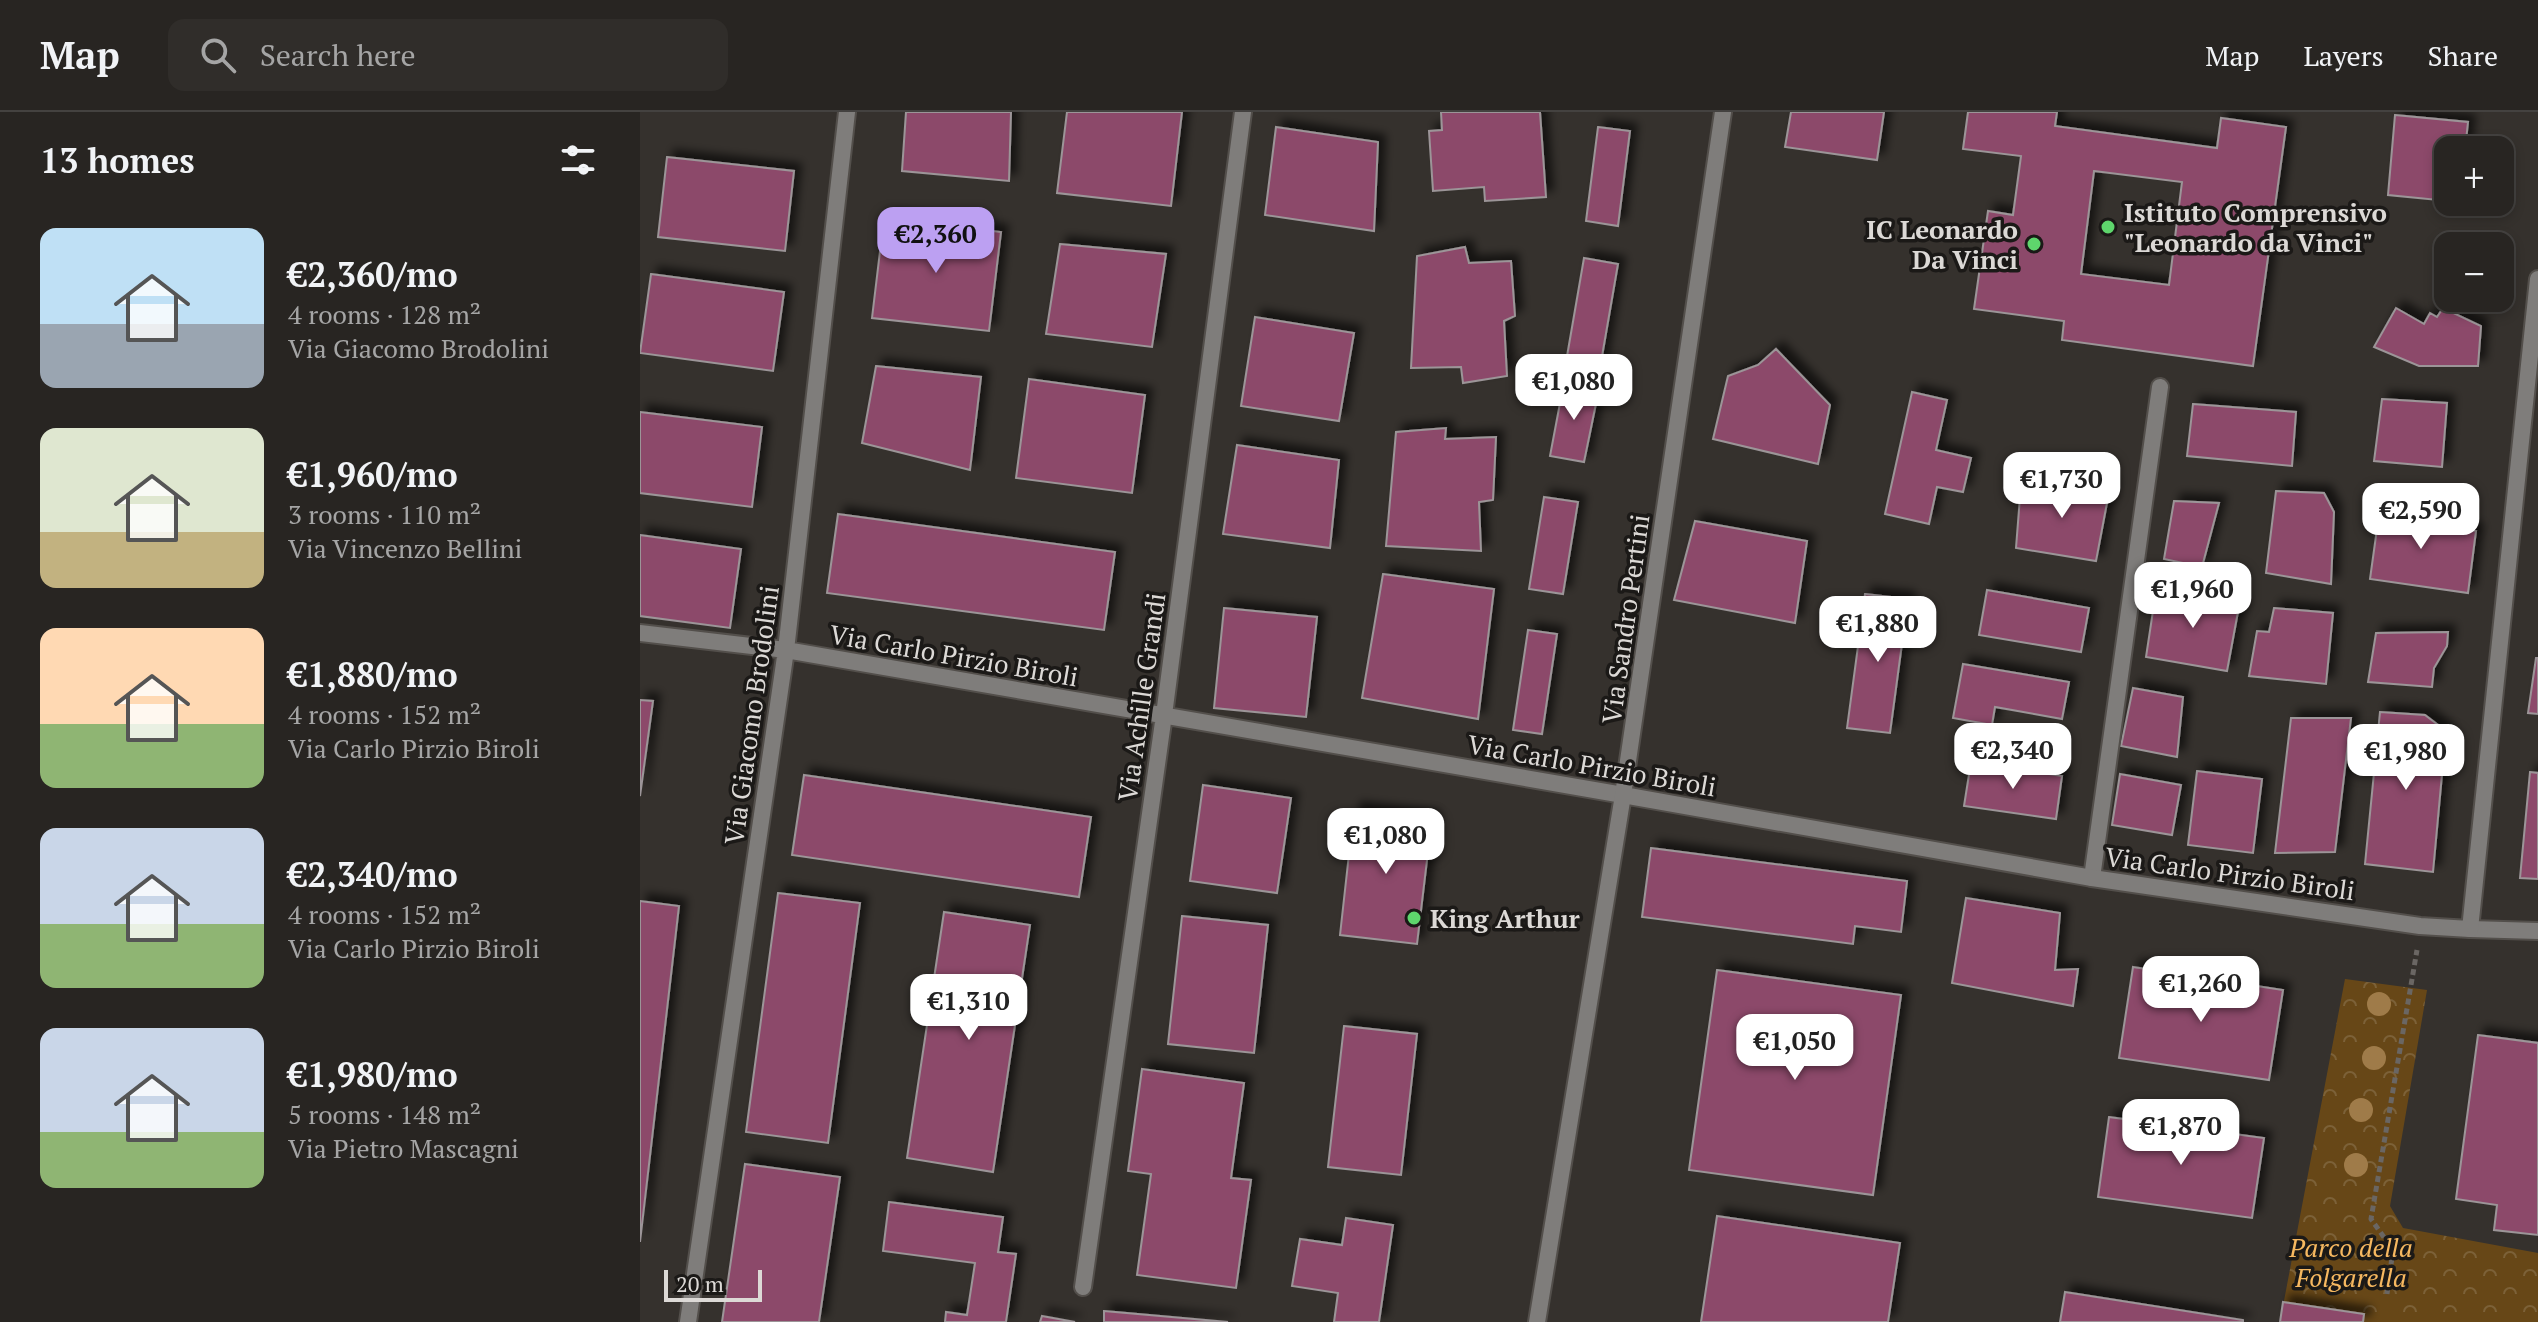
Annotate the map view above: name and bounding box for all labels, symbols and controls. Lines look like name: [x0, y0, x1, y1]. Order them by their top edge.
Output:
search box: [168, 19, 728, 91]
text: Map: [40, 30, 120, 80]
icon: search: [196, 33, 240, 77]
text: Search here: [260, 35, 416, 75]
text: Map: [2205, 37, 2259, 74]
text: Layers: [2303, 37, 2384, 74]
text: Share: [2428, 37, 2498, 74]
map controls: [2434, 136, 2514, 312]
button: +: [2434, 136, 2514, 216]
text: 13 homes: [40, 138, 195, 183]
icon: filters: [556, 138, 600, 182]
place label: Istituto Comprensivo "Leonardo da Vinci": [2124, 195, 2387, 259]
pin: €2,360: [871, 207, 1001, 275]
place label: IC Leonardo Da Vinci: [1866, 212, 2018, 276]
text: €2,360: [895, 216, 977, 250]
marker: Istituto Comprensivo "Leonardo da Vinci": [2099, 218, 2117, 236]
button: −: [2434, 232, 2514, 312]
marker: IC Leonardo Da Vinci: [2025, 235, 2043, 253]
text: €2,360/mo: [288, 252, 458, 297]
icon: home: [104, 260, 200, 356]
text: 4 rooms · 128 m²: [288, 297, 481, 331]
text: Via Giacomo Brodolini: [288, 331, 549, 365]
pin: €1,080: [1509, 354, 1639, 422]
text: €1,080: [1533, 363, 1615, 397]
text: €1,960/mo: [288, 452, 458, 497]
pin: €1,730: [1997, 452, 2127, 520]
icon: home: [104, 460, 200, 556]
text: €1,730: [2021, 461, 2103, 495]
pin: €2,590: [2356, 483, 2486, 551]
text: €2,590: [2380, 492, 2462, 526]
text: 3 rooms · 110 m²: [288, 497, 481, 531]
street label: Via Sandro Pertini: [1593, 512, 1657, 726]
text: Via Vincenzo Bellini: [288, 531, 522, 565]
pin: €1,960: [2128, 562, 2258, 630]
text: €1,960: [2152, 571, 2234, 605]
street label: Via Giacomo Brodolini: [716, 583, 786, 847]
street label: Via Achille Grandi: [1110, 590, 1172, 804]
pin: €1,880: [1813, 596, 1943, 664]
text: €1,880: [1837, 605, 1919, 639]
street label: Via Carlo Pirzio Biroli: [827, 616, 1081, 694]
text: €1,880/mo: [288, 652, 458, 697]
icon: home: [104, 660, 200, 756]
text: 4 rooms · 152 m²: [288, 697, 481, 731]
pin: €2,340: [1948, 723, 2078, 791]
pin: €1,980: [2341, 724, 2471, 792]
street label: Via Carlo Pirzio Biroli: [1465, 726, 1719, 804]
text: Via Carlo Pirzio Biroli: [288, 731, 540, 765]
text: €2,340: [1972, 732, 2054, 766]
text: €1,980: [2365, 733, 2447, 767]
pin: €1,080: [1321, 808, 1451, 876]
text: €1,080: [1345, 817, 1427, 851]
street label: Via Carlo Pirzio Biroli: [2103, 839, 2357, 907]
text: €2,340/mo: [288, 852, 458, 897]
icon: home: [104, 860, 200, 956]
text: 4 rooms · 152 m²: [288, 897, 481, 931]
place label: King Arthur: [1430, 901, 1581, 935]
marker: King Arthur: [1405, 909, 1423, 927]
text: Via Carlo Pirzio Biroli: [288, 931, 540, 965]
pin: €1,260: [2136, 956, 2266, 1024]
text: €1,260: [2160, 965, 2242, 999]
pin: €1,310: [904, 974, 1034, 1042]
text: €1,310: [928, 983, 1010, 1017]
pin: €1,050: [1730, 1014, 1860, 1082]
text: €1,050: [1754, 1023, 1836, 1057]
text: €1,980/mo: [288, 1052, 458, 1097]
icon: home: [104, 1060, 200, 1156]
text: 5 rooms · 148 m²: [288, 1097, 481, 1131]
pin: €1,870: [2116, 1099, 2246, 1167]
text: €1,870: [2140, 1108, 2222, 1142]
text: Via Pietro Mascagni: [288, 1131, 519, 1165]
park label: Parco della Folgarella: [2288, 1230, 2413, 1294]
scale bar: [664, 1266, 762, 1302]
text: 20 m: [676, 1269, 724, 1298]

